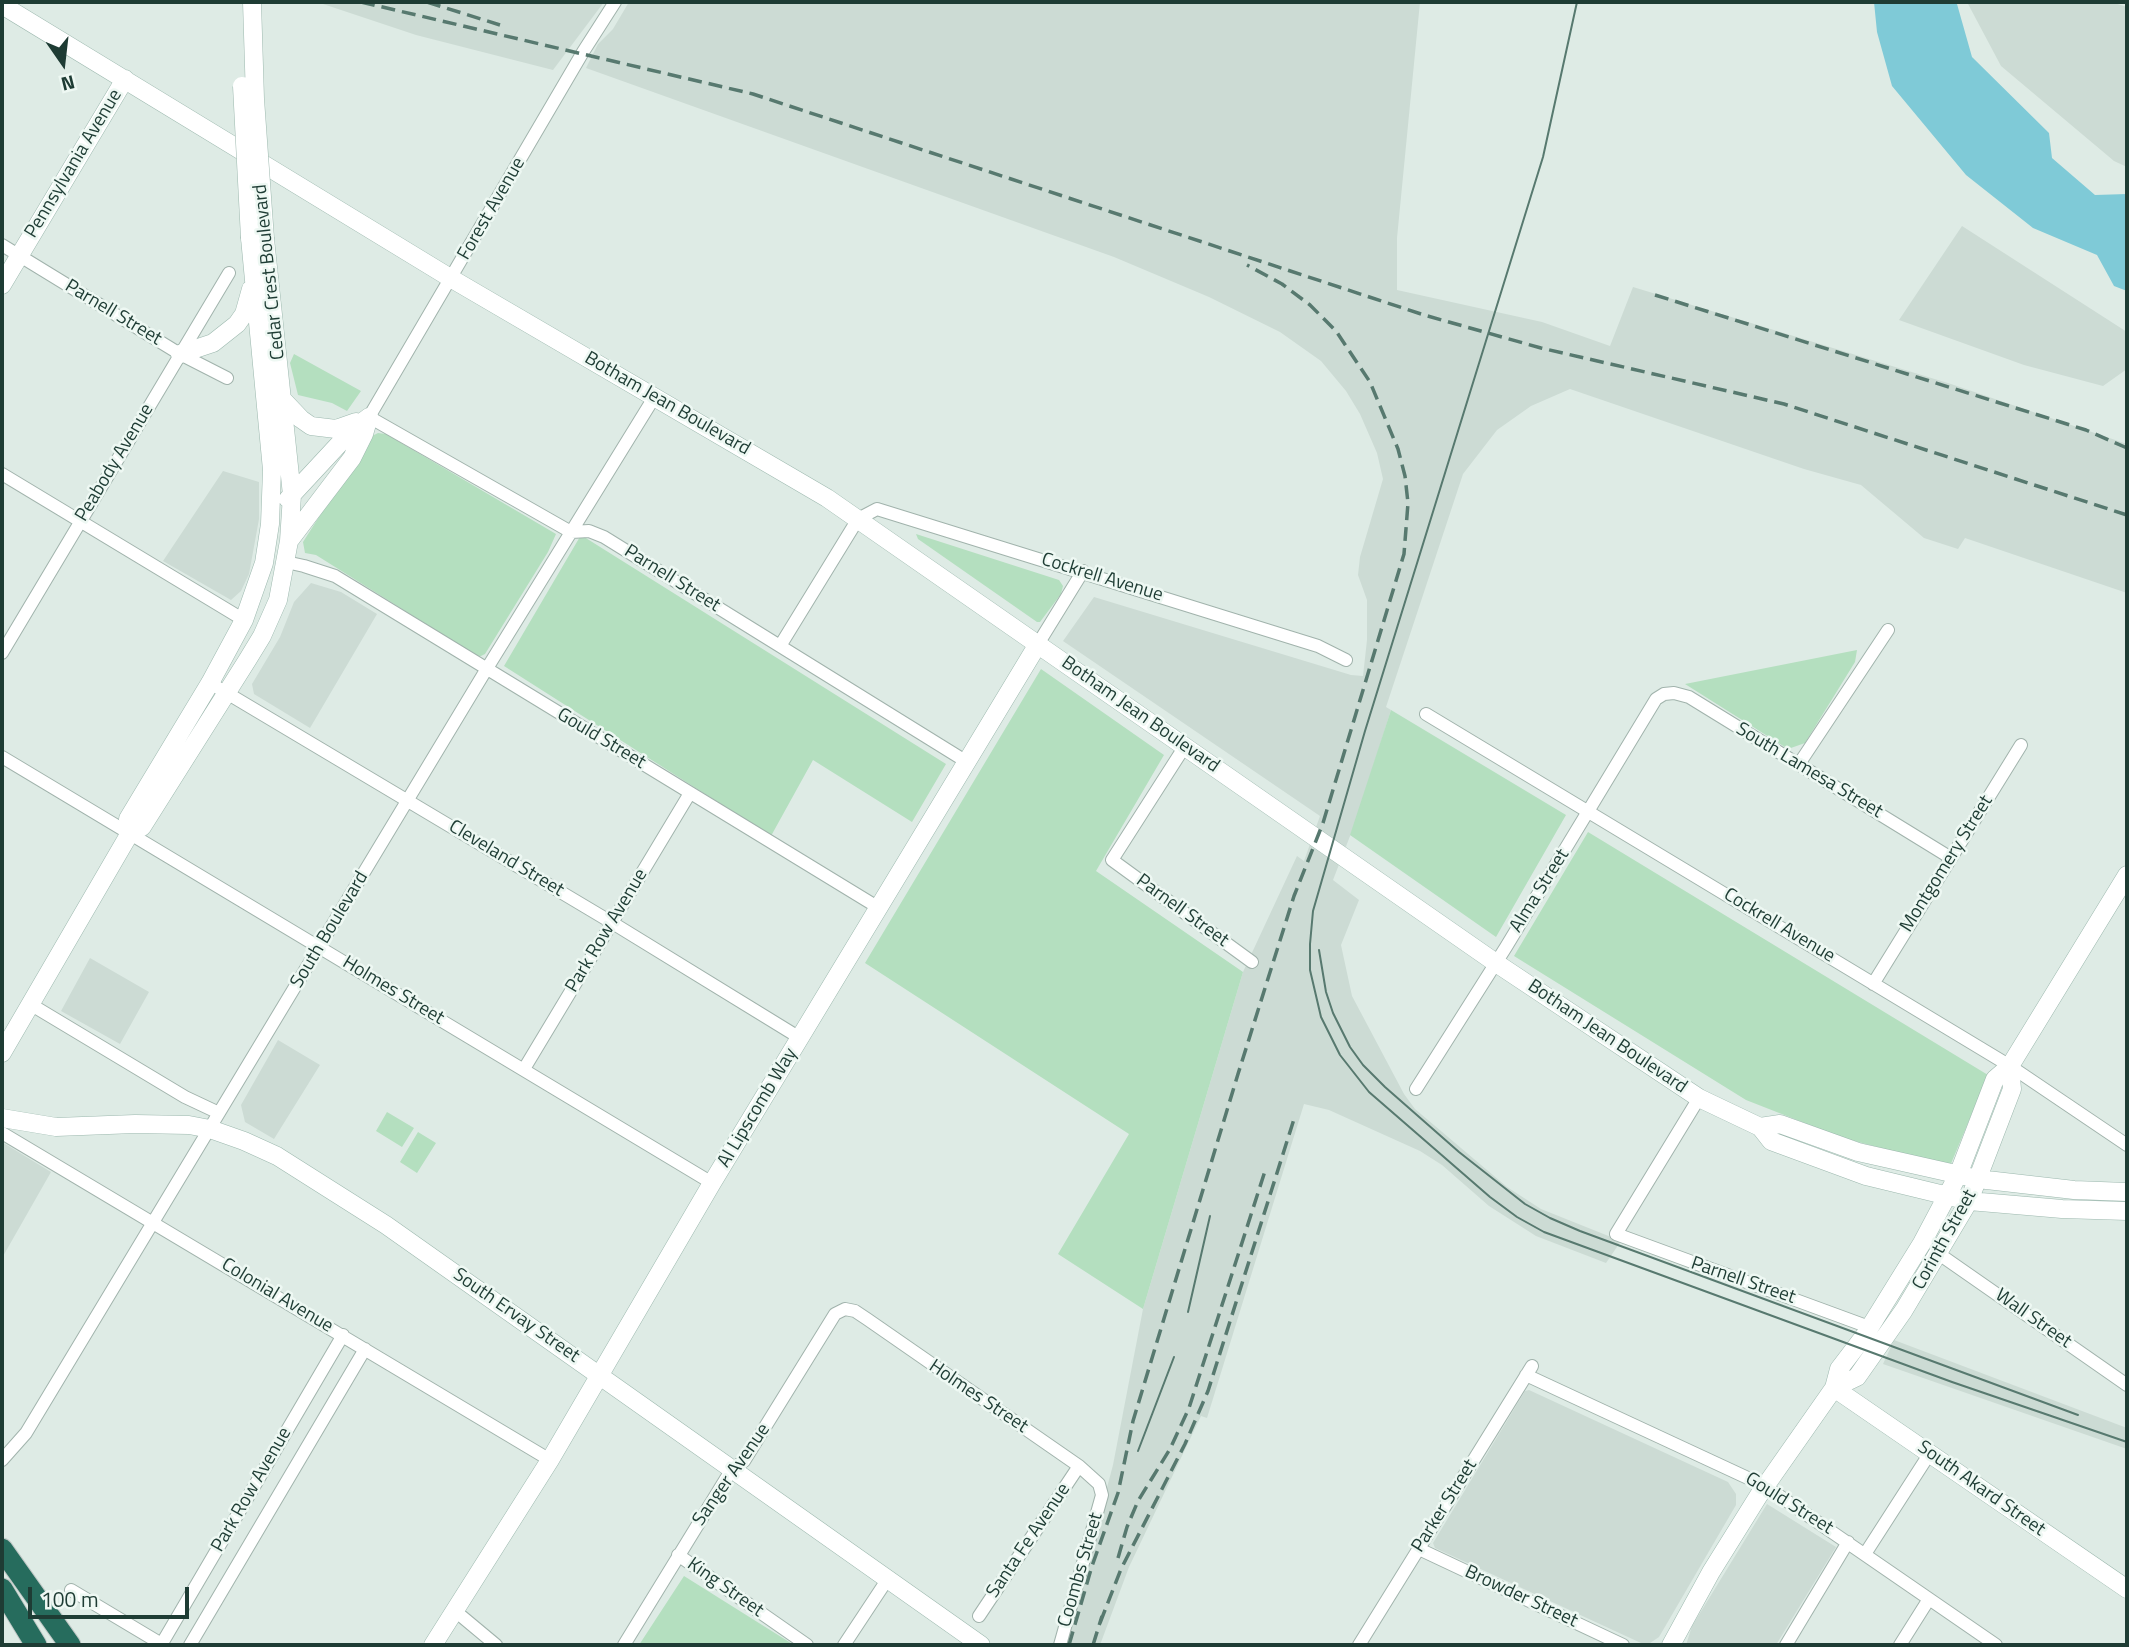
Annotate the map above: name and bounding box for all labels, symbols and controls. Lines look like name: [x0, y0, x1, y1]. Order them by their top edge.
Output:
north arrow: [28, 28, 98, 98]
text: N: [58, 68, 78, 100]
street label: Pennsylvania Avenue: [21, 86, 127, 242]
street label: Forest Avenue: [453, 154, 531, 264]
street label: Cedar Crest Boulevard: [249, 183, 291, 361]
street label: Parnell Street: [60, 275, 166, 351]
street label: Botham Jean Boulevard: [580, 347, 754, 461]
street label: Peabody Avenue: [71, 400, 159, 526]
street label: Parnell Street: [620, 540, 724, 618]
street label: Cockrell Avenue: [1038, 549, 1166, 607]
street label: Botham Jean Boulevard: [1057, 652, 1223, 778]
street label: Gould Street: [553, 704, 649, 774]
street label: South Lamesa Street: [1732, 718, 1886, 824]
street label: Montgomery Street: [1896, 791, 1998, 937]
street label: Cleveland Street: [444, 816, 568, 902]
street label: Alma Street: [1505, 845, 1575, 937]
street label: Park Row Avenue: [561, 865, 653, 997]
street label: South Boulevard: [286, 868, 374, 992]
street label: Parnell Street: [1131, 870, 1233, 952]
street label: Cockrell Avenue: [1719, 884, 1839, 968]
street label: Holmes Street: [338, 952, 448, 1030]
street label: Botham Jean Boulevard: [1523, 975, 1691, 1099]
street label: Al Lipscomb Way: [713, 1044, 803, 1172]
street label: Corinth Street: [1908, 1186, 1982, 1294]
street label: Parnell Street: [1688, 1252, 1798, 1310]
street label: Colonial Avenue: [217, 1254, 337, 1338]
street label: South Ervay Street: [448, 1264, 584, 1368]
street label: Wall Street: [1990, 1284, 2076, 1354]
street label: Holmes Street: [924, 1355, 1032, 1439]
street label: Sanger Avenue: [688, 1419, 776, 1531]
street label: Park Row Avenue: [207, 1424, 297, 1556]
street label: South Akard Street: [1913, 1436, 2049, 1542]
street label: Parker Street: [1407, 1455, 1483, 1557]
street label: Gould Street: [1741, 1468, 1837, 1540]
street label: Santa Fe Avenue: [982, 1479, 1076, 1603]
street label: Coombs Street: [1054, 1510, 1108, 1630]
street label: King Street: [682, 1553, 768, 1623]
street label: Browder Street: [1461, 1561, 1581, 1633]
scale bar: [32, 1574, 192, 1618]
text: 100 m: [41, 1583, 98, 1615]

